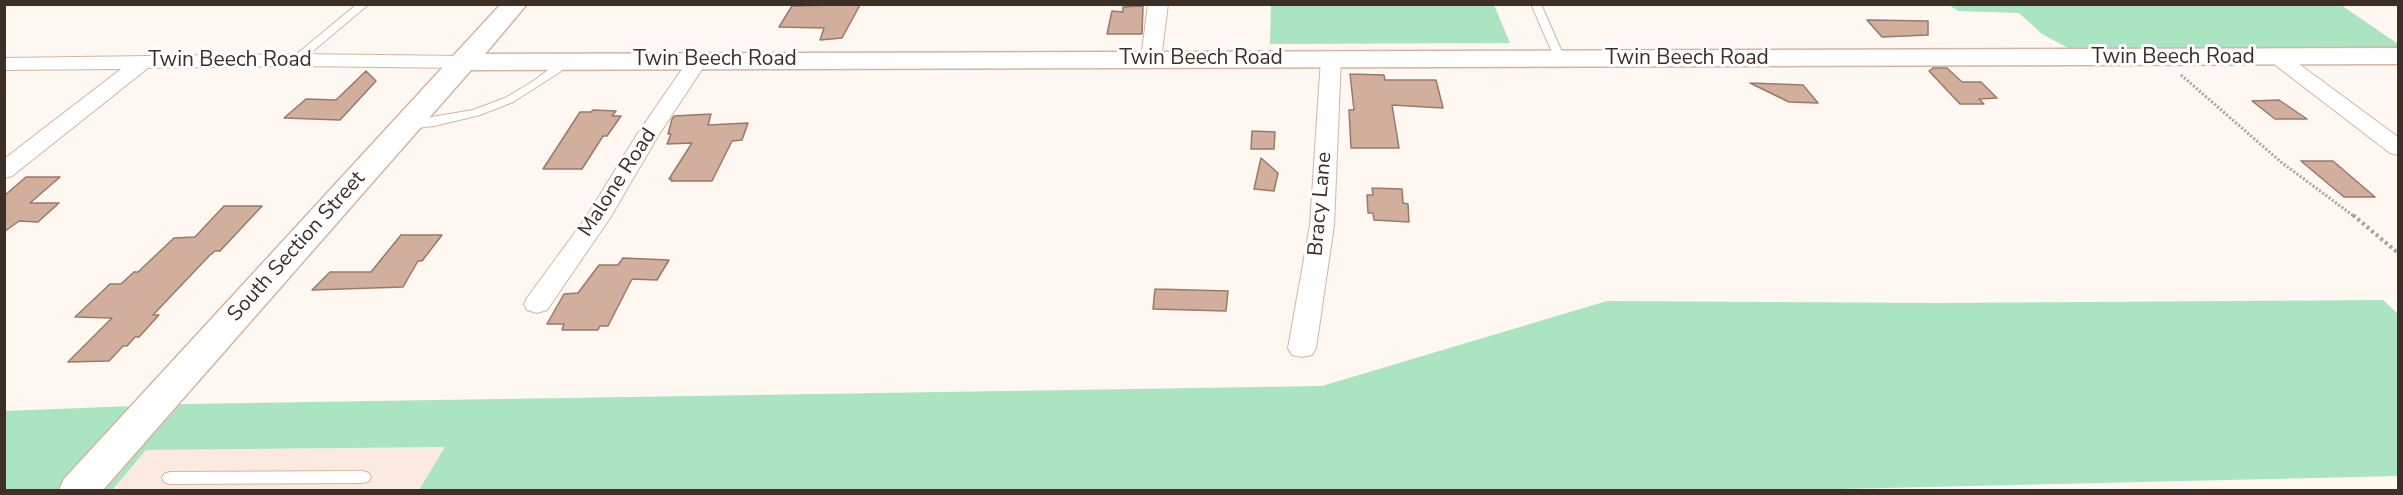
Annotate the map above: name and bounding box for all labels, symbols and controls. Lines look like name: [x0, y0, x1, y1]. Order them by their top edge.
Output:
street label: Twin Beech Road: [2091, 45, 2255, 71]
street label: Twin Beech Road: [1119, 46, 1283, 72]
street label: Twin Beech Road: [1605, 46, 1769, 72]
street label: Twin Beech Road: [633, 47, 797, 73]
street label: Twin Beech Road: [148, 48, 312, 74]
street label: Malone Road: [574, 124, 662, 242]
street label: Bracy Lane: [1304, 151, 1338, 257]
street label: South Section Street: [223, 167, 371, 327]

